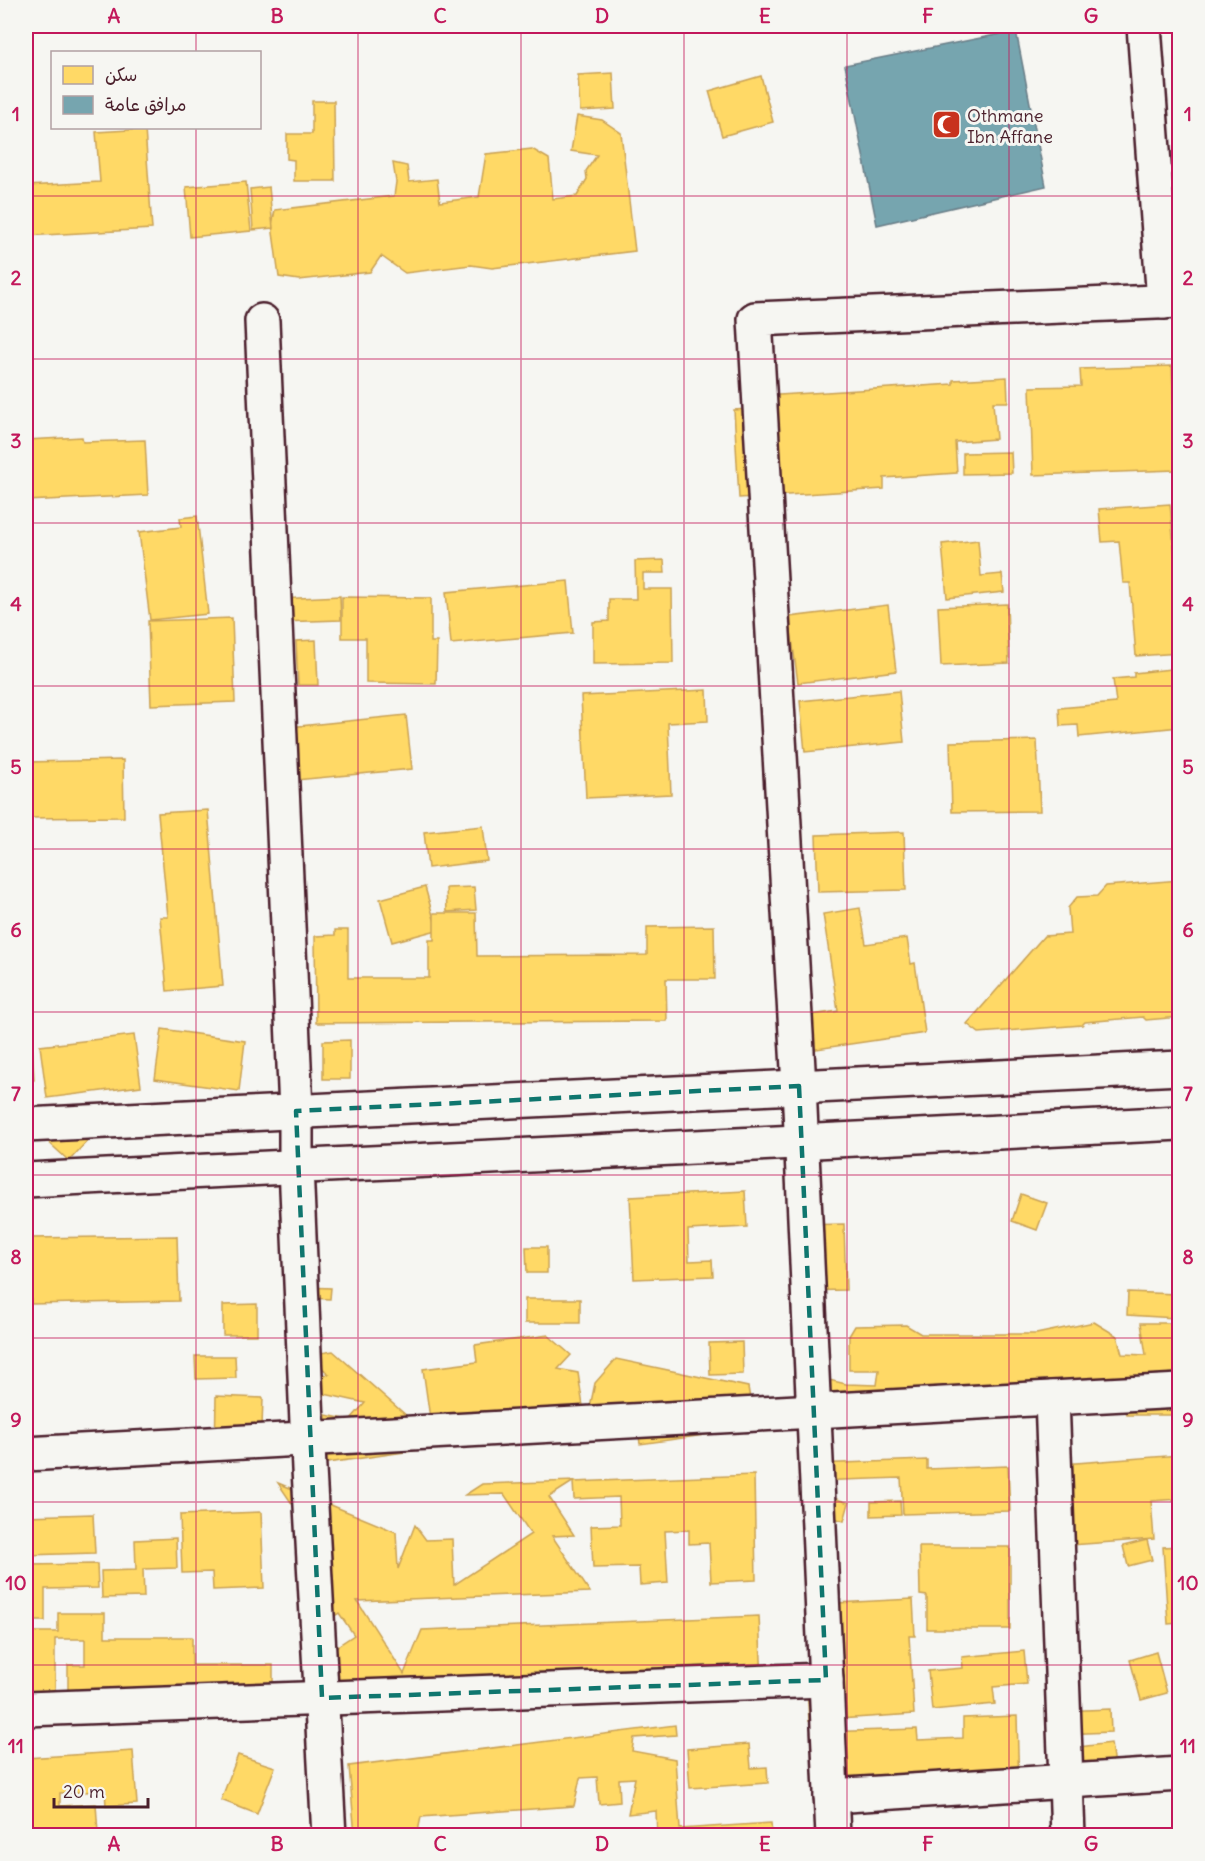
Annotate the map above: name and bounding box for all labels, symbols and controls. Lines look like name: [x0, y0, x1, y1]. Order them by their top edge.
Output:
text: A: [108, 3, 121, 28]
text: B: [270, 3, 284, 28]
text: C: [433, 3, 447, 28]
text: D: [595, 3, 609, 28]
text: E: [759, 3, 771, 28]
text: F: [922, 3, 934, 28]
text: G: [1084, 3, 1098, 28]
legend: [51, 51, 261, 129]
text: سكن: [105, 63, 137, 86]
text: مرافق عامة: [105, 93, 187, 116]
text: 1: [12, 101, 20, 126]
text: 1: [1184, 101, 1192, 126]
place label: Othmane Ibn Affane: [967, 104, 1053, 148]
mosque icon: Othmane Ibn Affane: [930, 109, 962, 141]
text: 2: [11, 265, 22, 290]
text: 2: [1183, 265, 1194, 290]
text: 3: [10, 428, 22, 453]
text: 3: [1182, 428, 1194, 453]
text: 4: [10, 591, 22, 616]
text: 4: [1182, 591, 1194, 616]
text: 5: [10, 754, 22, 779]
text: 5: [1182, 754, 1194, 779]
text: 6: [10, 917, 22, 942]
text: 6: [1182, 917, 1194, 942]
text: 7: [11, 1081, 21, 1106]
text: 7: [1183, 1081, 1193, 1106]
text: 8: [10, 1244, 22, 1269]
text: 8: [1182, 1244, 1194, 1269]
text: 9: [10, 1407, 22, 1432]
text: 9: [1182, 1407, 1194, 1432]
text: 10: [5, 1570, 27, 1595]
text: 10: [1177, 1570, 1199, 1595]
text: 11: [8, 1733, 24, 1758]
text: 11: [1180, 1733, 1196, 1758]
scale bar: [54, 1771, 148, 1809]
text: 20 m: [63, 1780, 105, 1803]
text: A: [108, 1831, 121, 1856]
text: B: [270, 1831, 284, 1856]
text: C: [433, 1831, 447, 1856]
text: D: [595, 1831, 609, 1856]
text: E: [759, 1831, 771, 1856]
text: F: [922, 1831, 934, 1856]
text: G: [1084, 1831, 1098, 1856]

